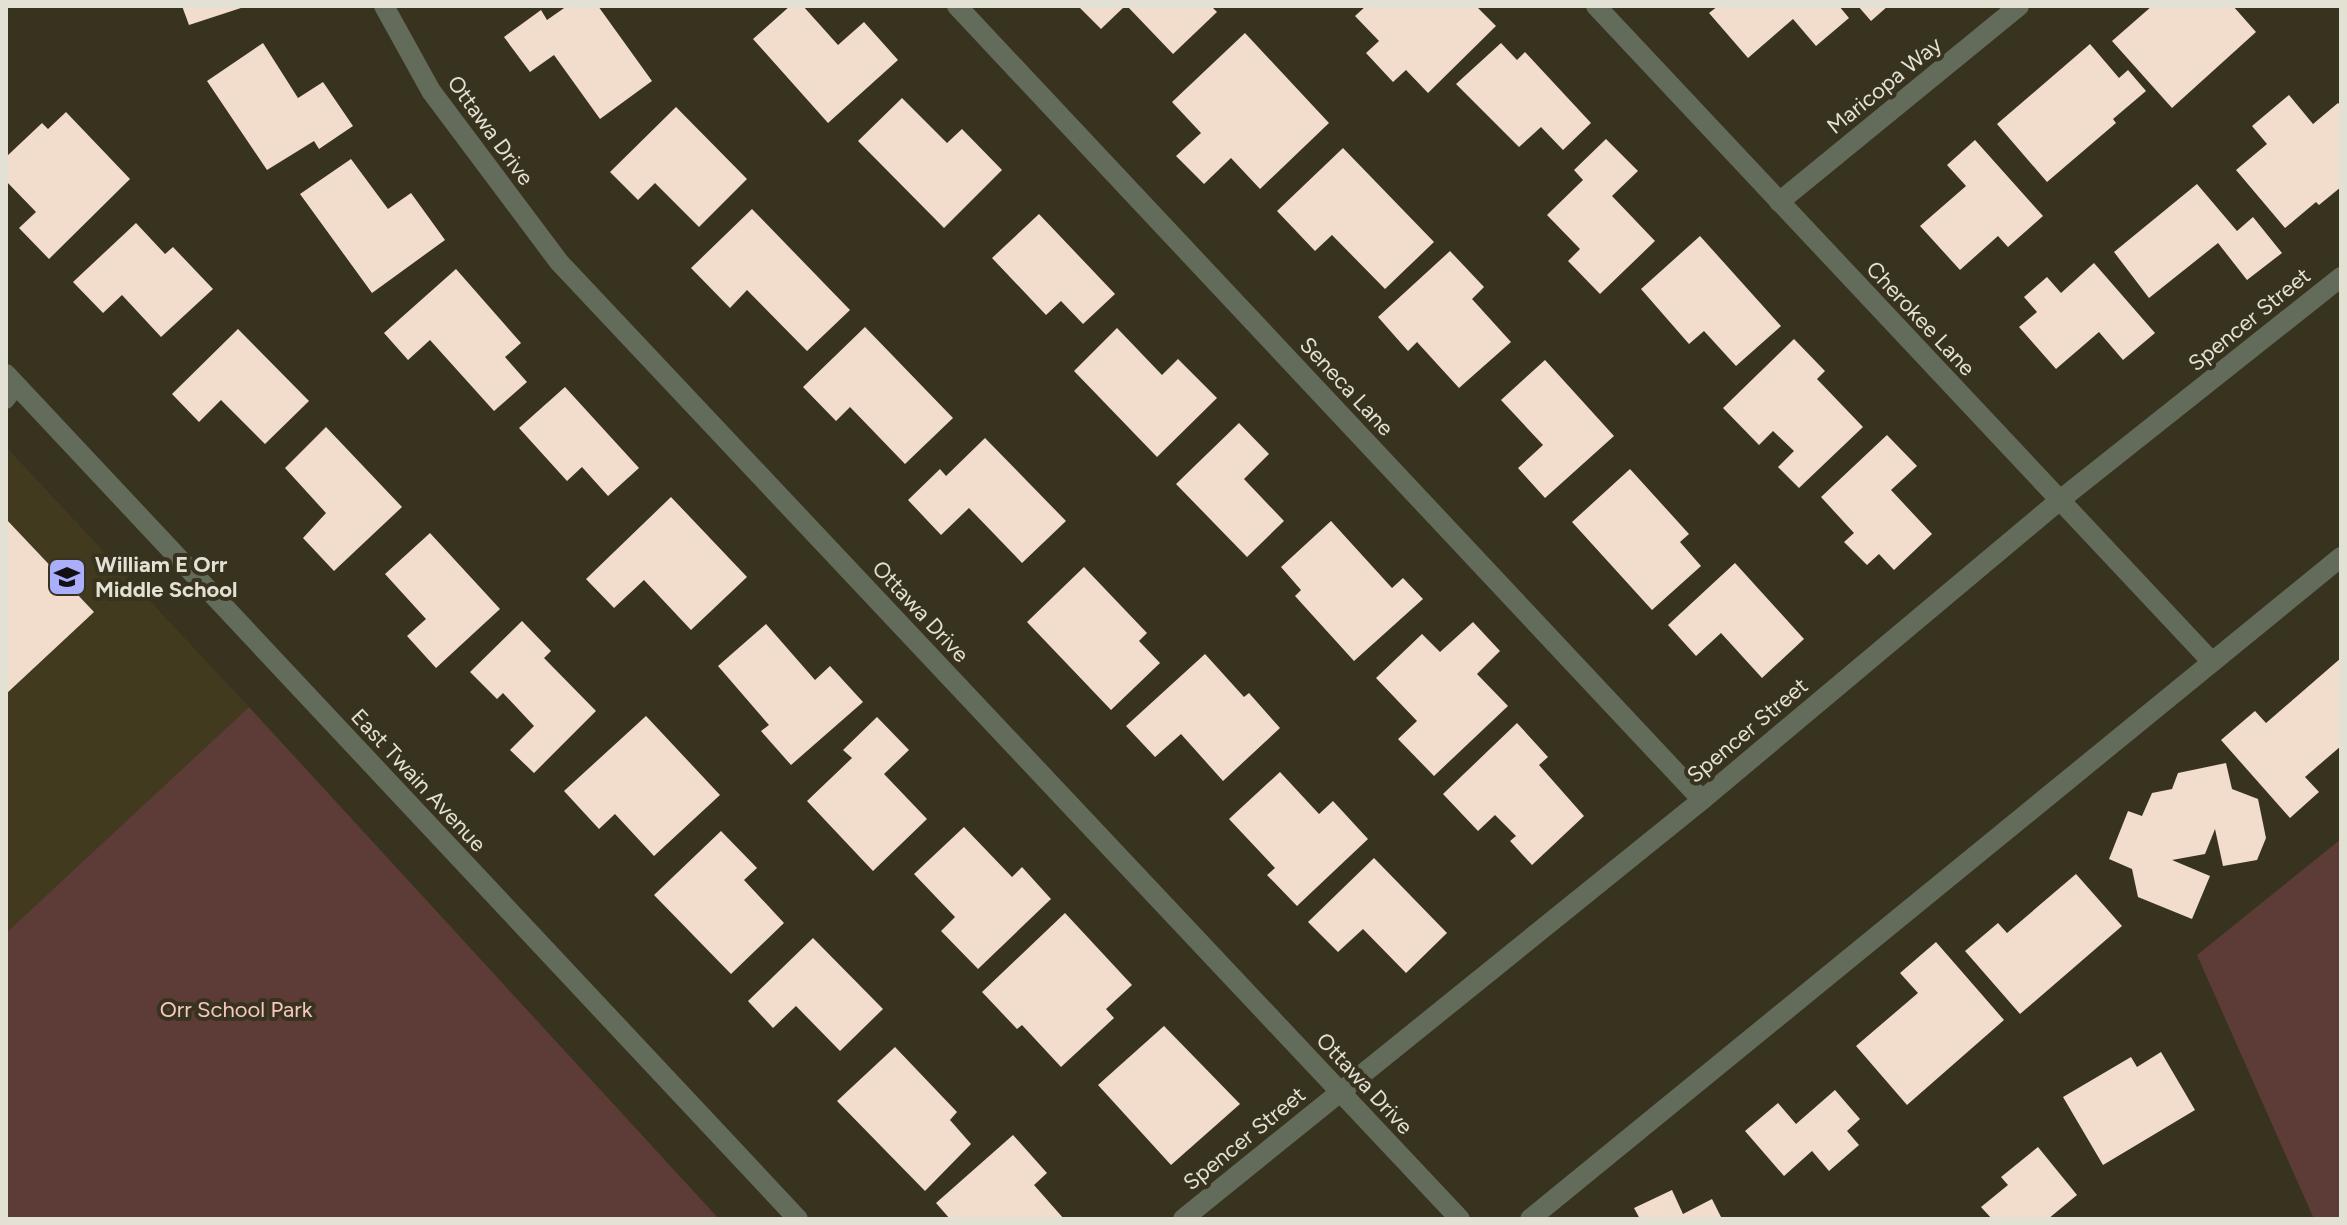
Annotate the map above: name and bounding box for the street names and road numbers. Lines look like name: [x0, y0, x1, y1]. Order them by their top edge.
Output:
street label: Maricopa Way: [1822, 31, 1947, 140]
street label: Ottawa Drive: [442, 70, 539, 191]
street label: Cherokee Lane: [1861, 255, 1981, 381]
street label: Spencer Street: [2183, 262, 2316, 377]
street label: Seneca Lane: [1294, 331, 1399, 441]
street label: Ottawa Drive: [867, 555, 975, 668]
street label: Spencer Street: [1682, 672, 1813, 789]
street label: East Twain Avenue: [345, 703, 492, 857]
street label: Ottawa Drive: [1311, 1027, 1419, 1140]
street label: Spencer Street: [1178, 1081, 1311, 1196]

